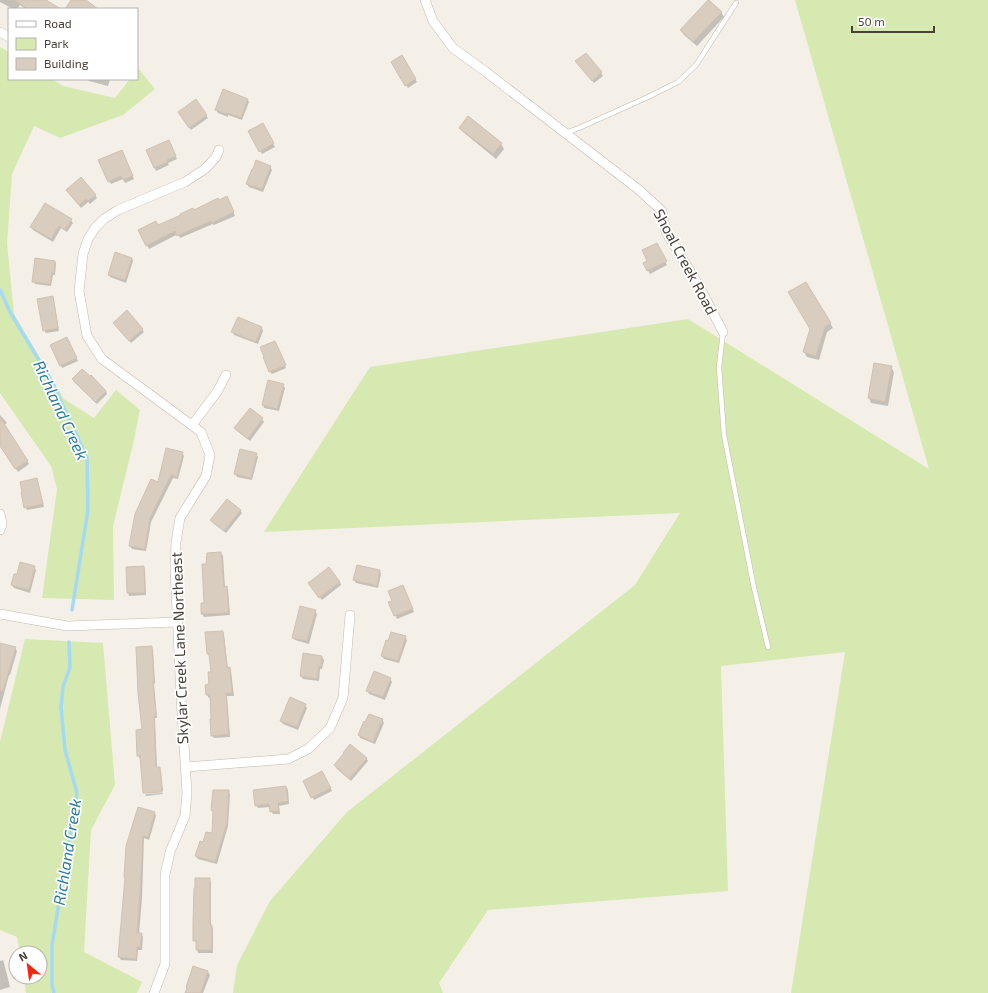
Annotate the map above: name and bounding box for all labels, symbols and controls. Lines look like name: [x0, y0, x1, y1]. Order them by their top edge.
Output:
legend: [8, 8, 138, 80]
scale bar: [852, 8, 934, 34]
text: 50 m: [858, 14, 885, 28]
text: Road: [44, 16, 72, 30]
text: Park: [44, 36, 69, 50]
text: Building: [44, 56, 89, 70]
street label: Shoal Creek Road: [650, 206, 721, 317]
water label: Richland Creek: [30, 357, 93, 462]
street label: Skylar Creek Lane Northeast: [167, 551, 191, 744]
water label: Richland Creek: [49, 797, 84, 906]
north arrow: [8, 945, 48, 985]
text: N: [16, 948, 30, 963]

